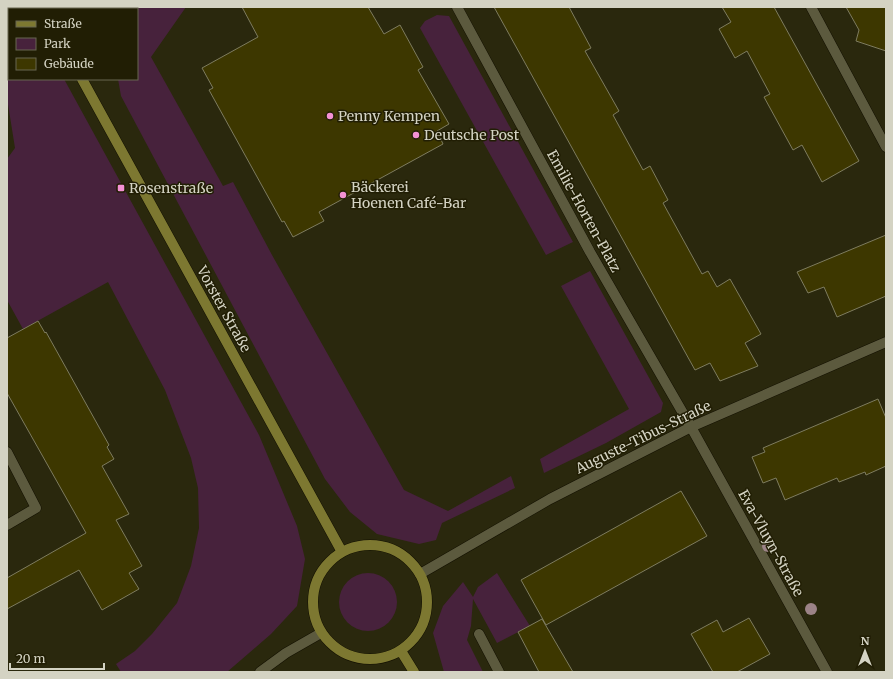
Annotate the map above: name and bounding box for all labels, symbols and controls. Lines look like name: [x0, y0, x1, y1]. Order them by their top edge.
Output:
legend: [8, 8, 138, 80]
text: Straße: [44, 16, 82, 31]
text: Park: [44, 36, 71, 51]
text: Gebäude: [44, 56, 94, 71]
place label: Penny Kempen: [338, 107, 440, 125]
marker: Penny Kempen: [325, 111, 335, 121]
place label: Deutsche Post: [424, 126, 520, 144]
marker: Deutsche Post: [411, 130, 421, 140]
street label: Emilie-Horten-Platz: [543, 147, 625, 276]
place label: Bäckerei Hoenen Café-Bar: [351, 178, 466, 212]
place label: Rosenstraße: [129, 179, 213, 197]
marker: Rosenstraße: [116, 183, 126, 193]
marker: Bäckerei Hoenen Café-Bar: [338, 190, 348, 200]
street label: Vorster Straße: [192, 262, 255, 355]
street label: Auguste-Tibus-Straße: [571, 396, 714, 478]
street label: Eva-Vluyn-Straße: [734, 486, 808, 600]
north arrow: [845, 631, 885, 671]
text: N: [861, 634, 870, 648]
scale bar: [10, 645, 104, 671]
text: 20 m: [16, 651, 45, 666]

